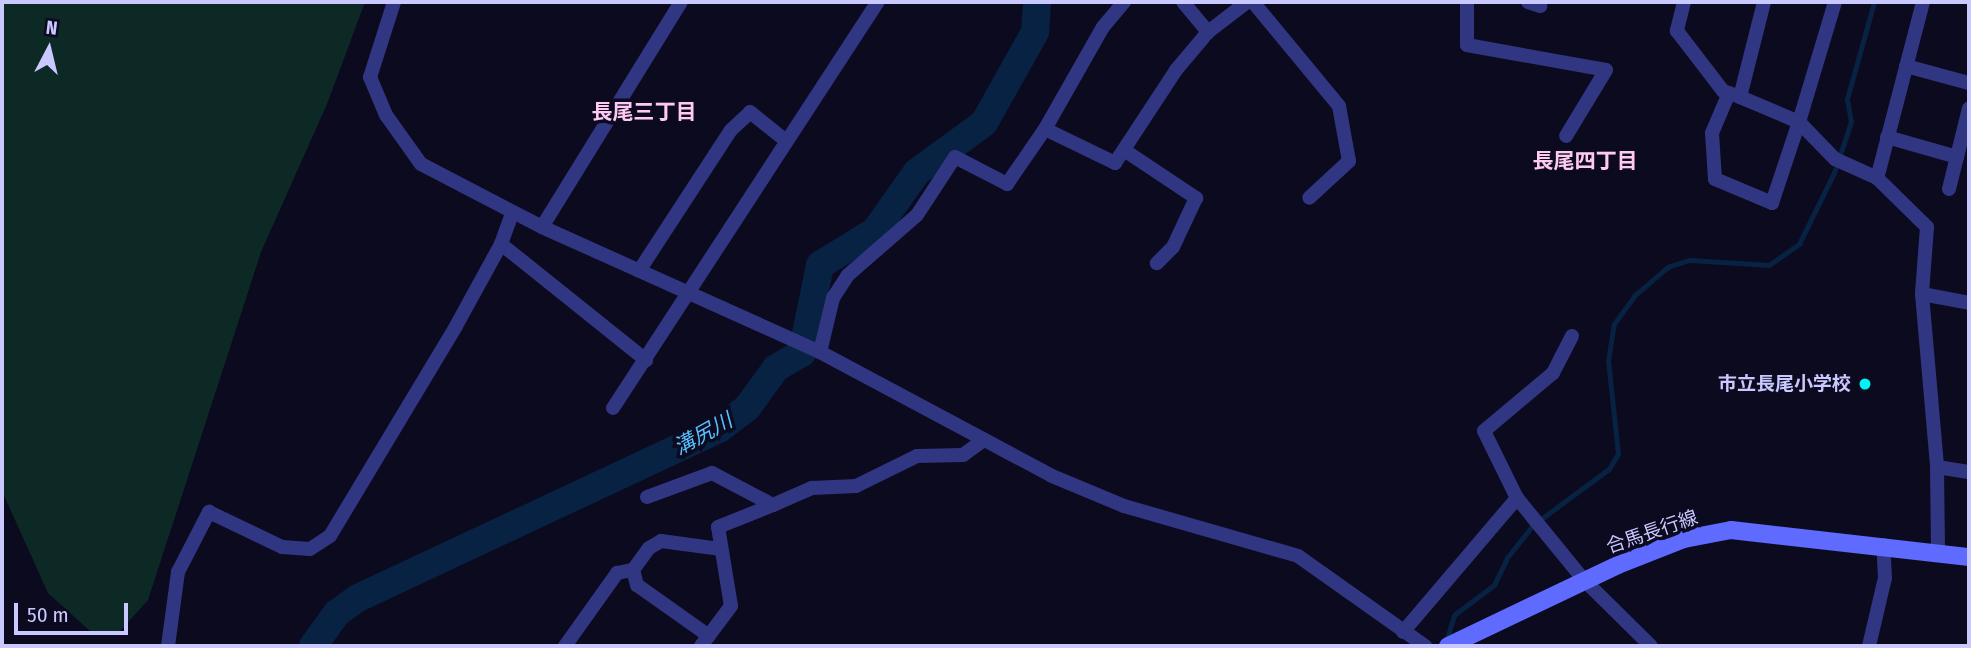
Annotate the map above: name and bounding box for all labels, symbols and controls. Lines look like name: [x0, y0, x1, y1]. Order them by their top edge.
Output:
north arrow: [14, 14, 84, 84]
text: N: [45, 16, 59, 40]
district label: 長尾三丁目: [592, 99, 696, 125]
district label: 長尾四丁目: [1533, 148, 1637, 174]
place label: 市立長尾小学校: [1718, 373, 1851, 395]
marker: 市立長尾小学校: [1857, 376, 1873, 392]
water label: 溝尻川: [669, 408, 737, 460]
street label: 合馬長行線: [1603, 506, 1701, 558]
scale bar: [18, 588, 131, 632]
text: 50 m: [27, 602, 69, 628]

